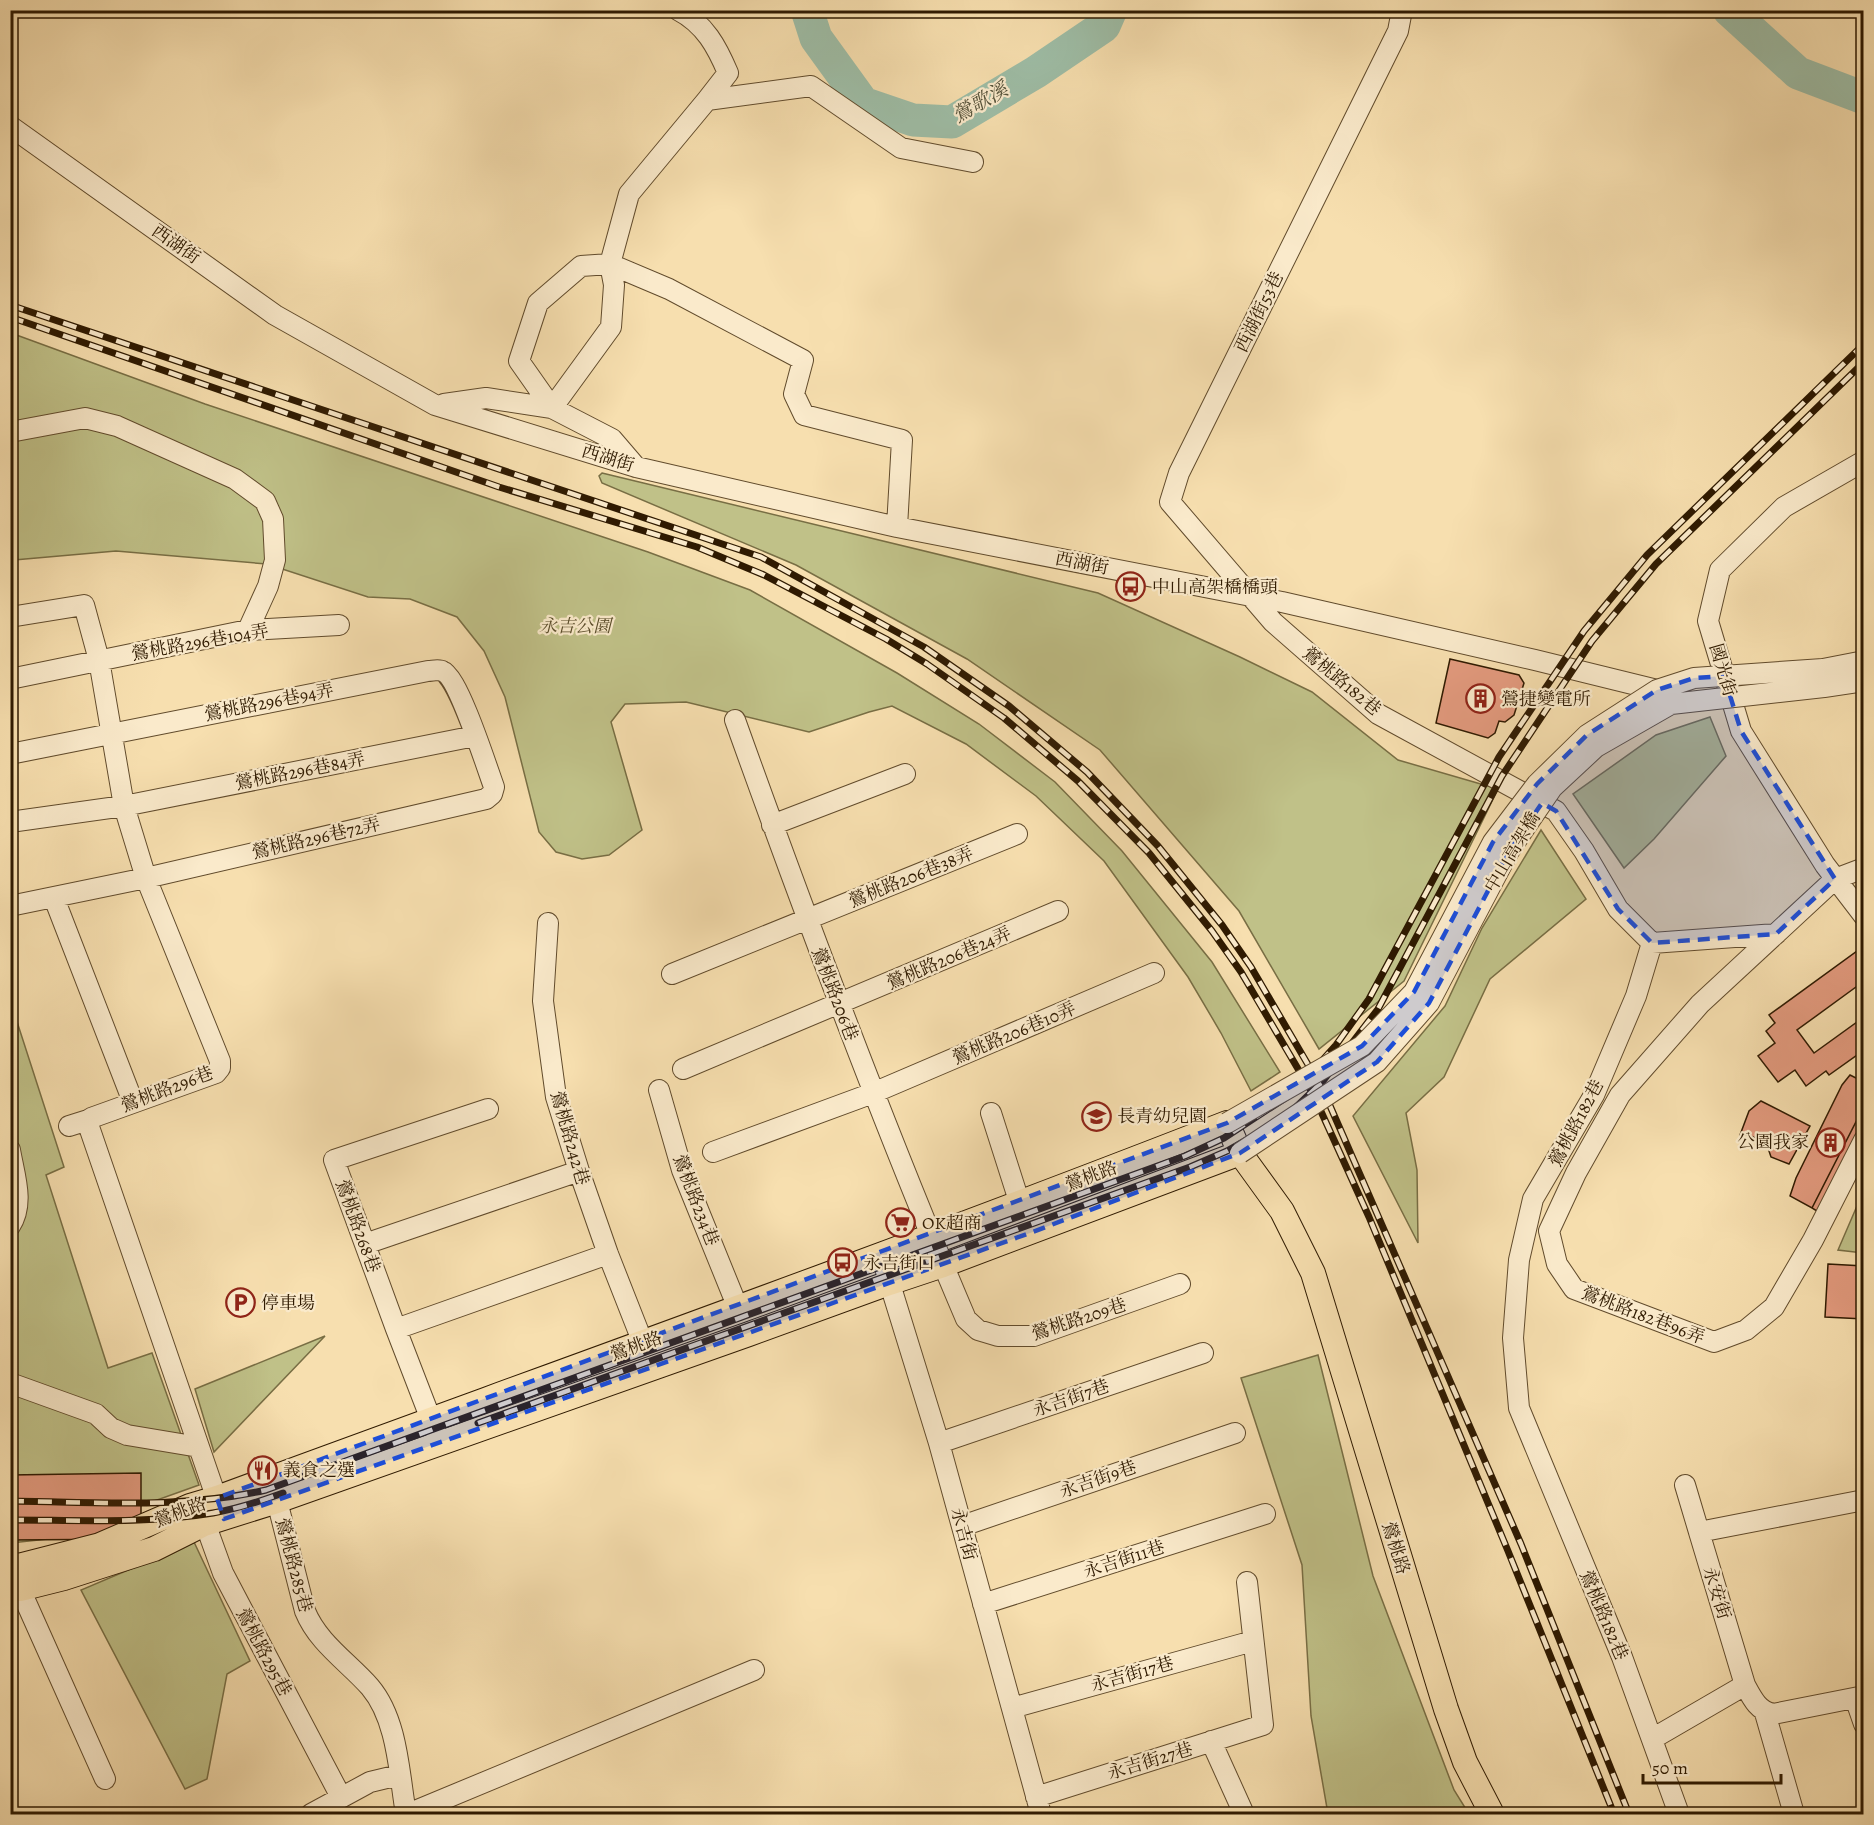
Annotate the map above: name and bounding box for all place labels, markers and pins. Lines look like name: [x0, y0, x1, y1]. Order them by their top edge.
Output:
bus stop icon: 中山高架橋橋頭: [1115, 571, 1147, 603]
place label: 中山高架橋橋頭: [1152, 575, 1278, 599]
building icon: 鶯捷變電所: [1464, 683, 1496, 715]
place label: 鶯捷變電所: [1501, 687, 1591, 711]
school or university icon: 長青幼兒園: [1080, 1100, 1112, 1132]
place label: 長青幼兒園: [1117, 1104, 1207, 1128]
building icon: 公園我家: [1814, 1126, 1846, 1158]
place label: 公園我家: [1737, 1130, 1809, 1154]
supermarket icon: OK超商: [885, 1207, 917, 1239]
place label: OK超商: [922, 1211, 982, 1235]
bus stop icon: 永吉街口: [826, 1247, 858, 1279]
place label: 永吉街口: [863, 1251, 935, 1275]
parking icon: 停車場: [224, 1287, 256, 1319]
place label: 停車場: [261, 1291, 315, 1315]
restaurant icon: 義食之選: [246, 1454, 278, 1486]
place label: 義食之選: [283, 1458, 355, 1482]

